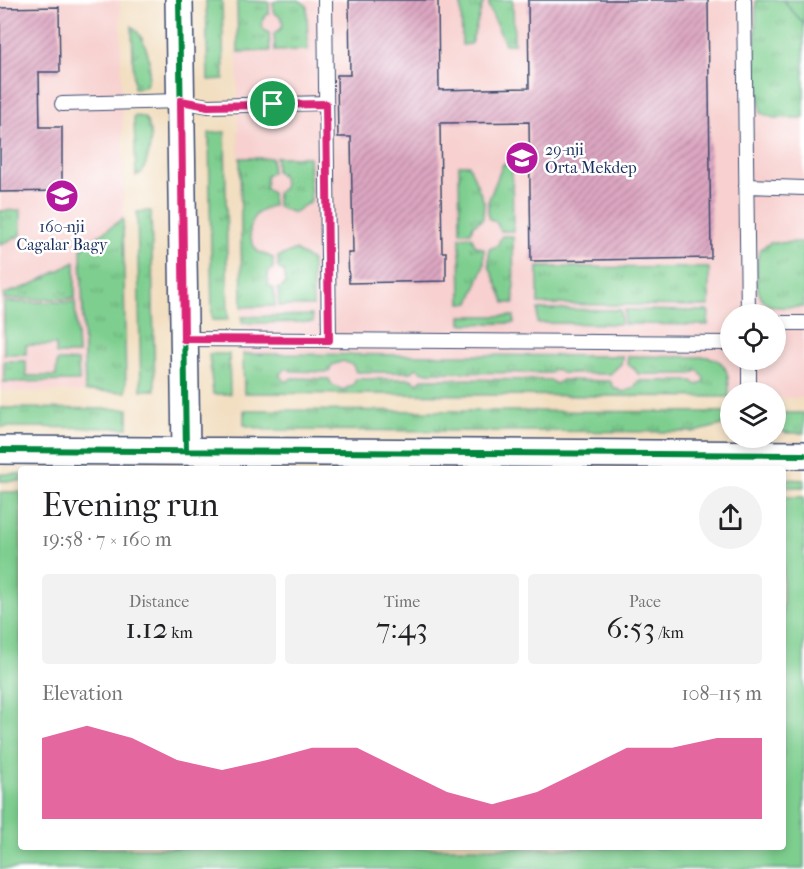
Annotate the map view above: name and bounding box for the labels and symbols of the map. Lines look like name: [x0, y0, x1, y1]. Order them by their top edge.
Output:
pin: [247, 78, 298, 129]
school or university icon: 29-nji Orta Mekdep: [504, 140, 540, 176]
place label: 29-nji Orta Mekdep: [545, 140, 637, 177]
school or university icon: 160-nji Cagalar Bagy: [44, 178, 80, 214]
place label: 160-nji Cagalar Bagy: [16, 217, 108, 254]

